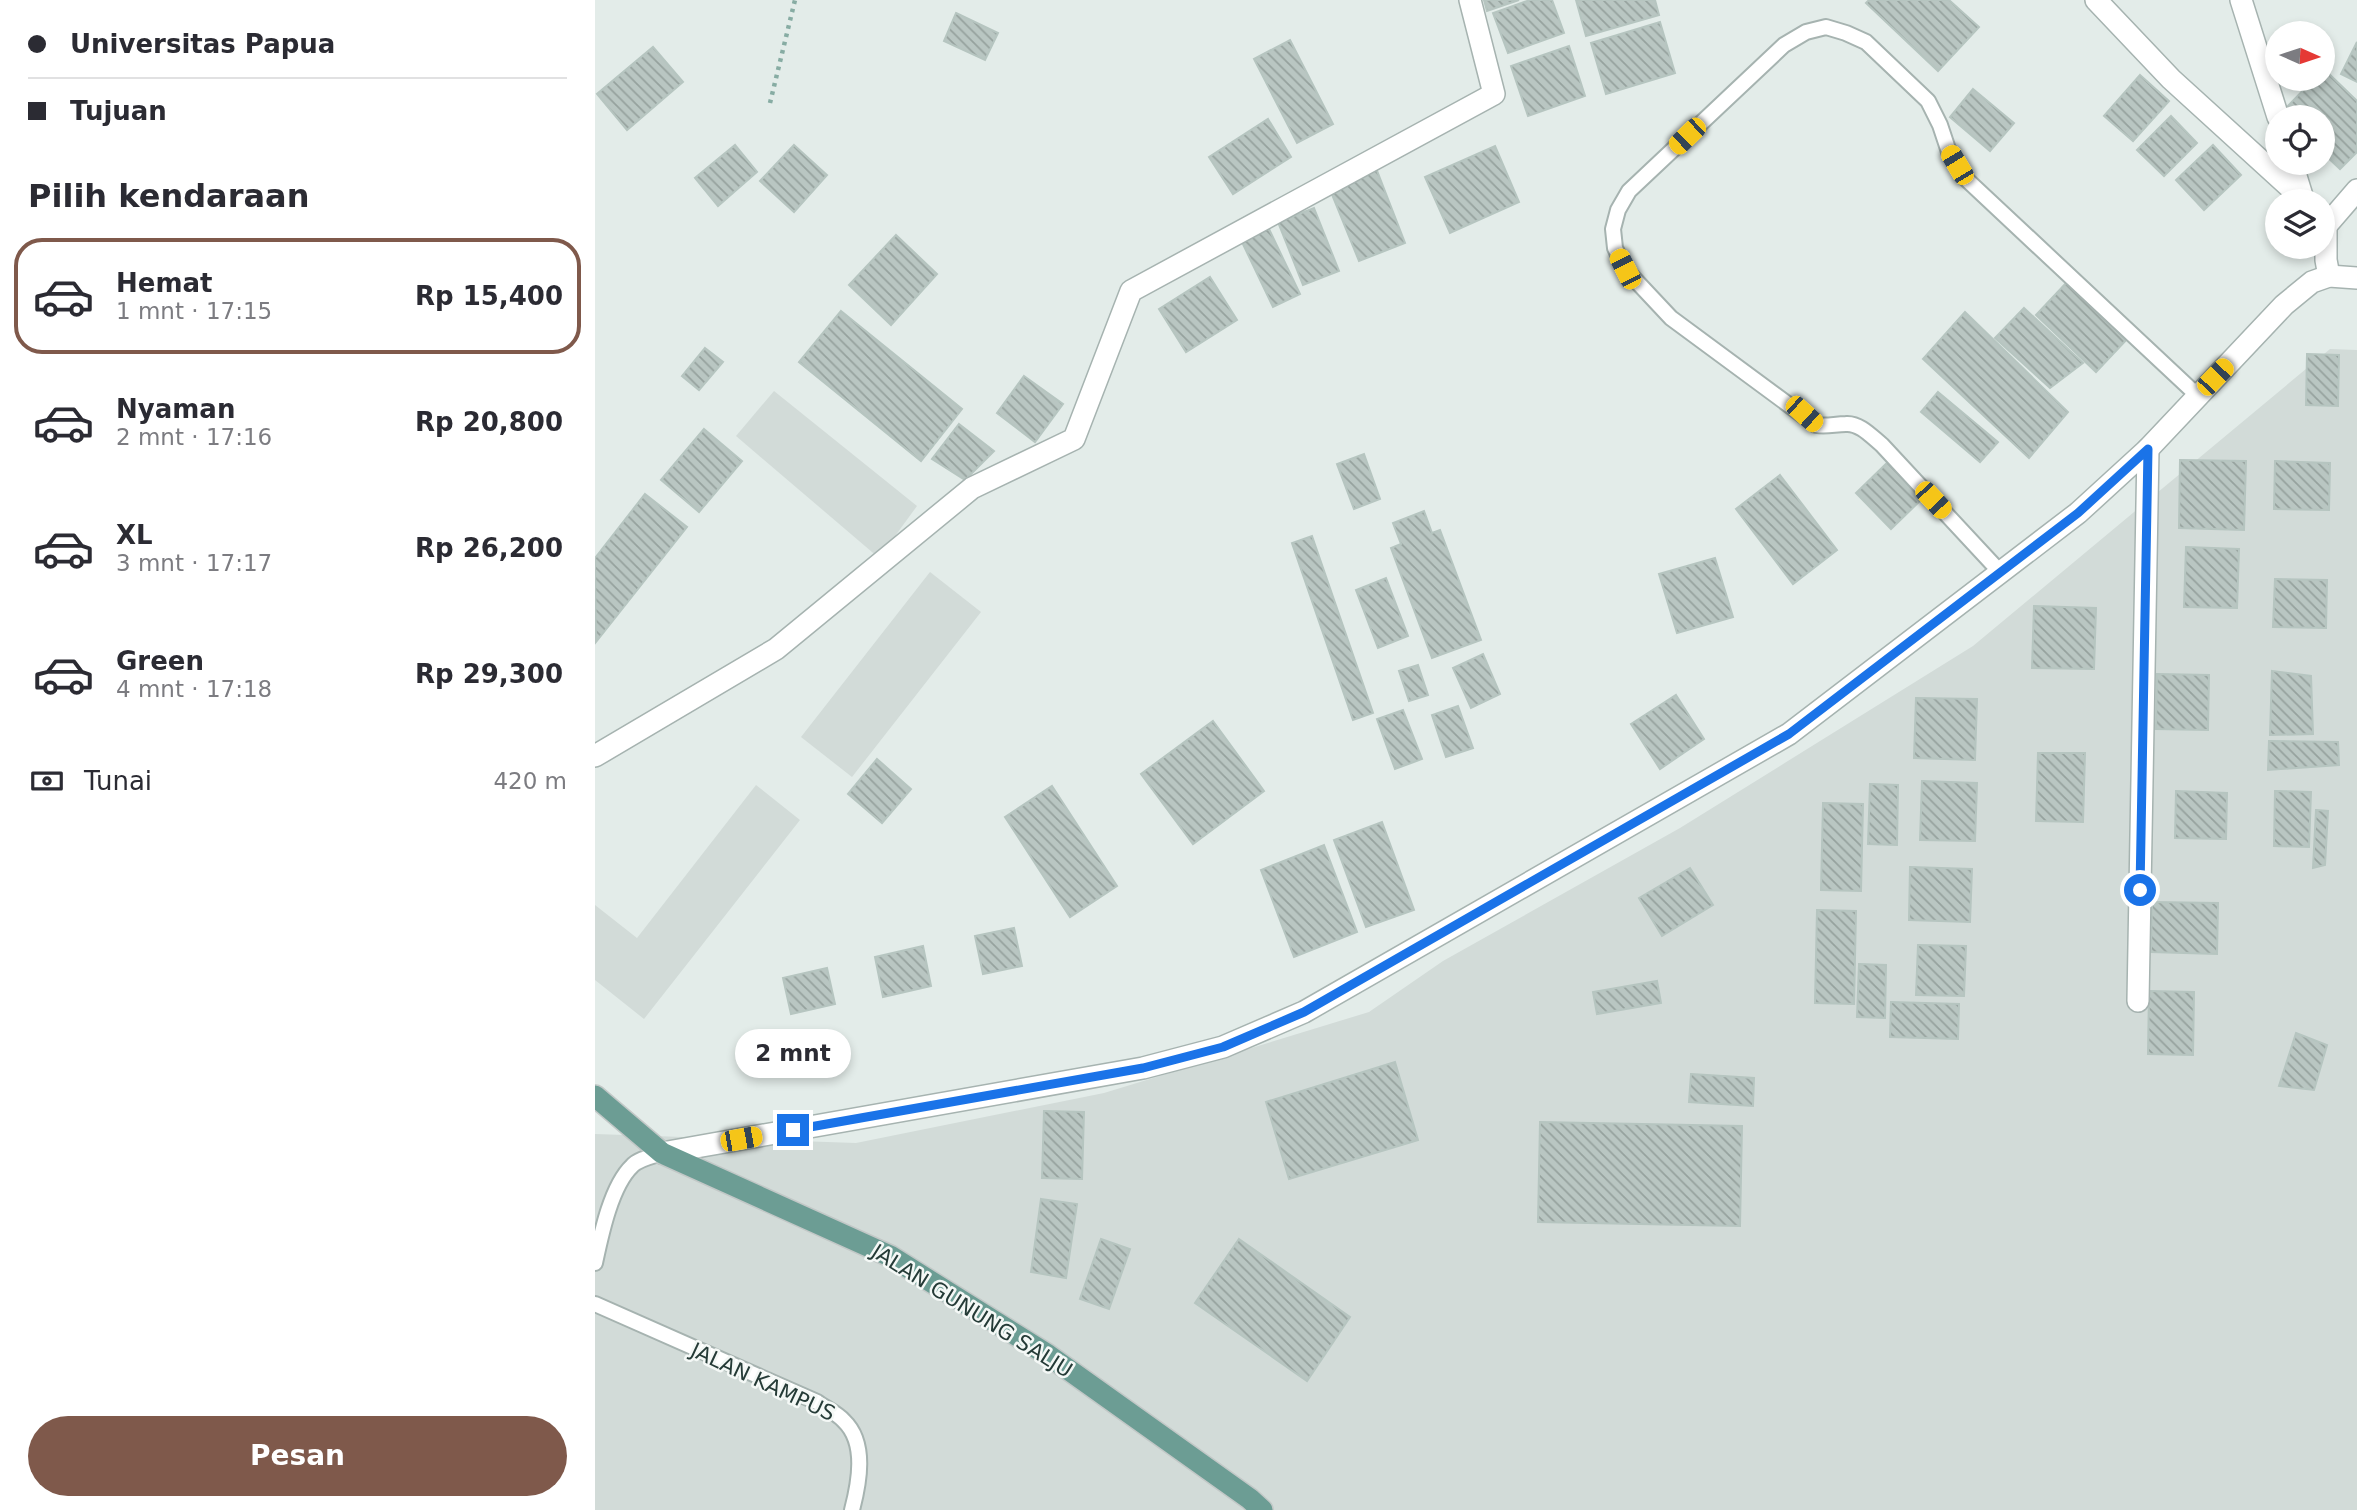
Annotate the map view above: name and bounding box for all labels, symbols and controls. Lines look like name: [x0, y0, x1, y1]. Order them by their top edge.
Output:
north arrow: [2265, 21, 2335, 91]
map controls: [2265, 21, 2335, 259]
text: Universitas Papua: [70, 29, 335, 59]
text: Tujuan: [70, 96, 167, 126]
button: locate: [2265, 105, 2335, 175]
car: [1665, 114, 1710, 158]
car: [1938, 142, 1977, 188]
text: Pilih kendaraan: [28, 177, 309, 215]
button: layers: [2265, 189, 2335, 259]
car: [1607, 246, 1644, 292]
icon: car: [32, 265, 95, 328]
text: Hemat: [116, 268, 212, 298]
text: Rp 15,400: [415, 281, 563, 311]
text: 1 mnt · 17:15: [116, 298, 272, 324]
car: [2193, 355, 2238, 399]
icon: car: [32, 391, 95, 454]
car: [1782, 392, 1827, 436]
text: Nyaman: [116, 394, 235, 424]
text: Rp 20,800: [415, 407, 563, 437]
text: 2 mnt · 17:16: [116, 424, 272, 450]
car: [1911, 477, 1956, 523]
icon: car: [32, 517, 95, 580]
text: XL: [116, 520, 153, 550]
text: Rp 26,200: [415, 533, 563, 563]
text: 3 mnt · 17:17: [116, 550, 272, 576]
icon: car: [32, 643, 95, 706]
text: Green: [116, 646, 204, 676]
text: Rp 29,300: [415, 659, 563, 689]
text: 4 mnt · 17:18: [116, 676, 272, 702]
icon: cash: [28, 762, 66, 800]
text: Tunai: [84, 766, 152, 796]
text: 420 m: [493, 768, 567, 794]
route start: [2124, 874, 2156, 906]
callout: 2 mnt: [735, 1028, 851, 1078]
text: 2 mnt: [755, 1040, 831, 1066]
route end: [777, 1114, 809, 1146]
car: [719, 1125, 764, 1153]
street label: JALAN GUNUNG SALJU: [866, 1238, 1077, 1383]
street label: JALAN KAMPUS: [685, 1337, 839, 1426]
button: Pesan: [28, 1416, 567, 1496]

